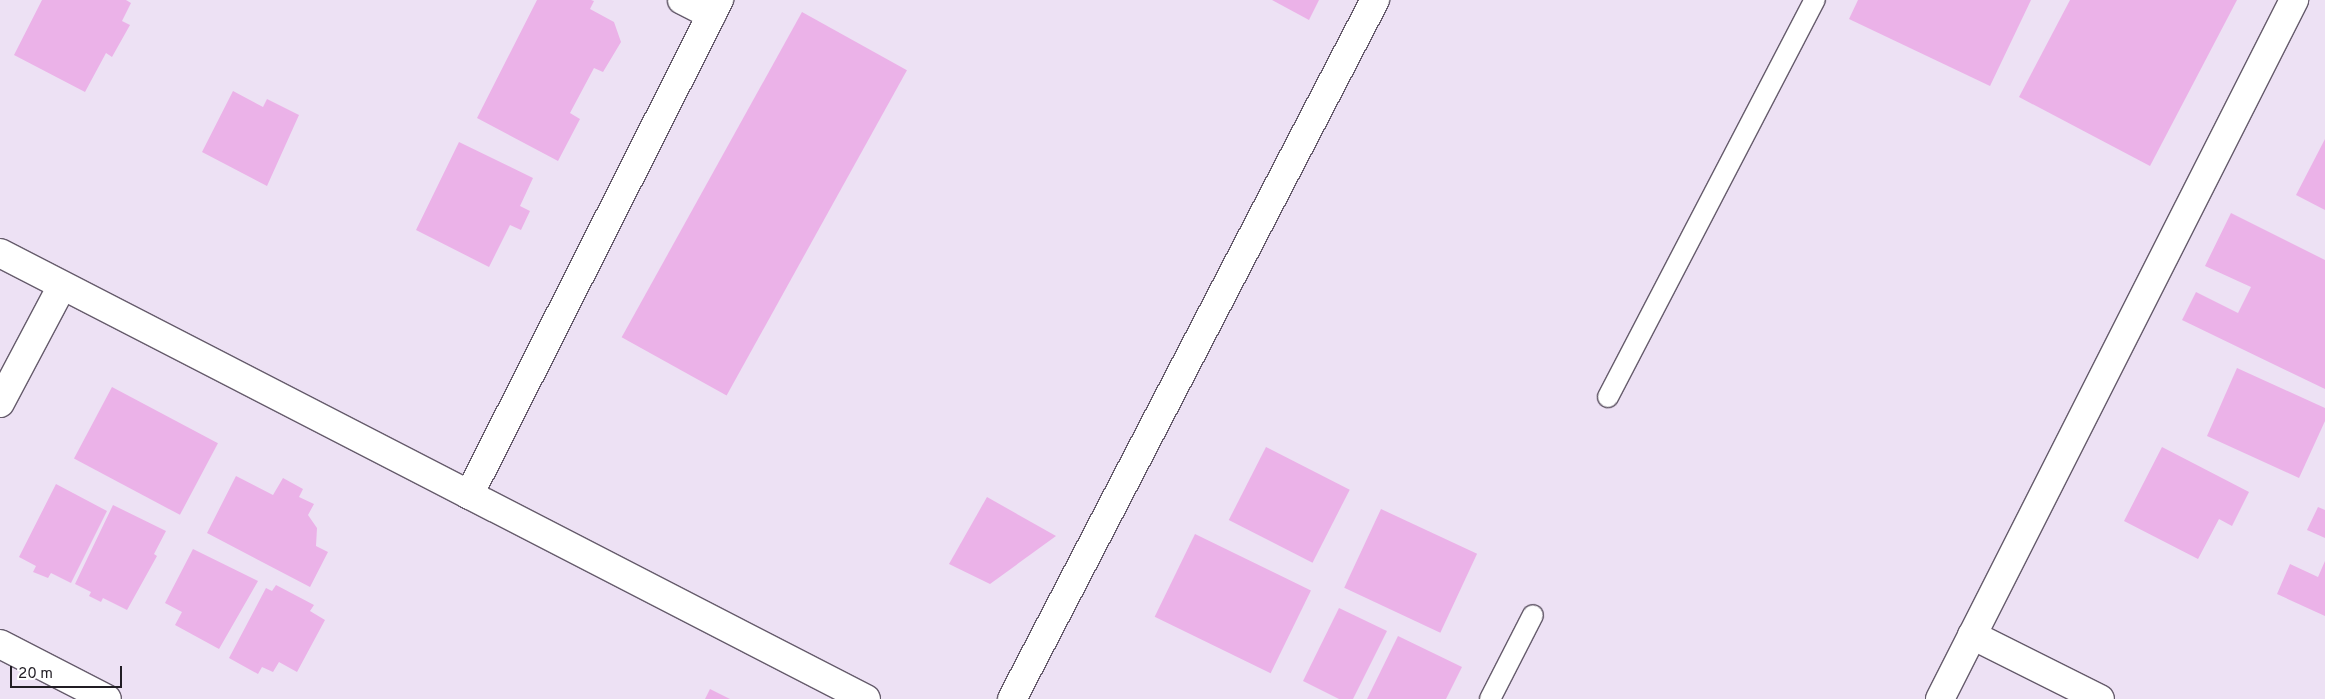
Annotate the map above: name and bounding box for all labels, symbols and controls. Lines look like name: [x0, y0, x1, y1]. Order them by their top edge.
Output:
scale bar: [12, 656, 125, 688]
text: 20 m: [18, 665, 53, 684]

